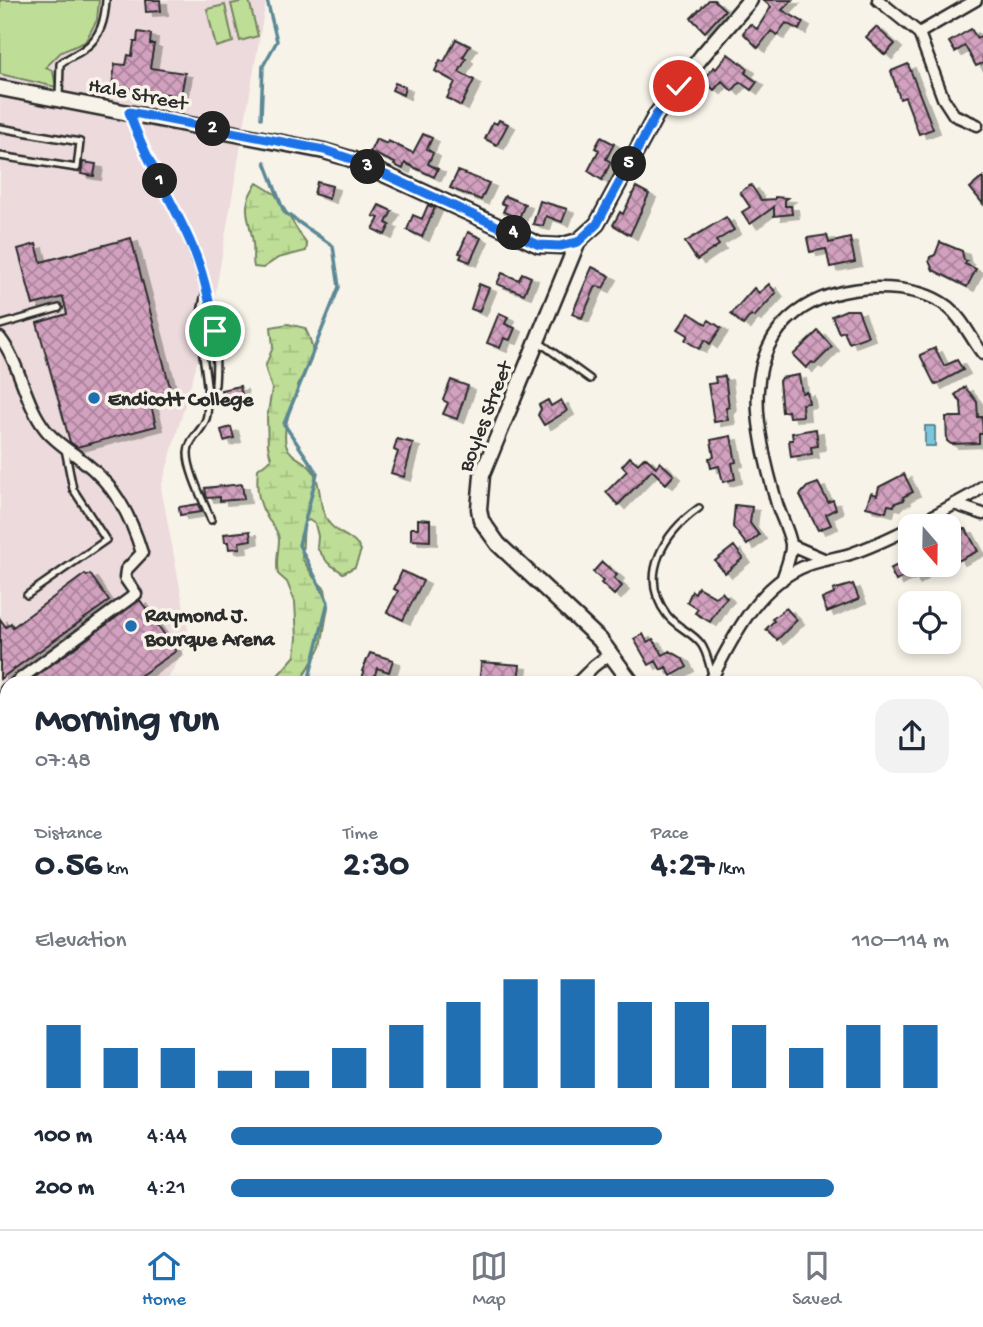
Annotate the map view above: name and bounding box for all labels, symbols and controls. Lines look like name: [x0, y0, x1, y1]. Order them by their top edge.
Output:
pin: [649, 56, 709, 116]
icon: check: [660, 67, 698, 105]
street label: Hale Street: [86, 75, 191, 119]
pin: 2: [196, 111, 230, 146]
text: 2: [208, 117, 217, 140]
pin: 5: [612, 146, 646, 182]
pin: 3: [350, 150, 386, 184]
text: 5: [624, 152, 634, 175]
text: 3: [363, 155, 372, 178]
pin: 1: [142, 164, 178, 198]
text: 1: [156, 169, 163, 192]
pin: 4: [496, 216, 532, 250]
text: 4: [509, 221, 518, 244]
pin: [185, 301, 245, 361]
icon: arrive: [196, 312, 234, 350]
street label: Boyles Street: [454, 356, 521, 477]
place label: Endicott College: [108, 389, 254, 414]
marker: Endicott College: [86, 390, 102, 406]
north arrow: [898, 514, 961, 578]
map controls: [898, 514, 961, 654]
button: locate: [898, 591, 961, 654]
place label: Raymond J. Bourque Arena: [144, 605, 276, 654]
marker: Raymond J. Bourque Arena: [123, 618, 139, 634]
button: share: [875, 699, 949, 773]
text: Morning run: [35, 700, 219, 744]
text: 07:48: [35, 748, 91, 775]
text: Distance: [35, 823, 102, 846]
text: Time: [343, 823, 378, 846]
text: Pace: [651, 823, 688, 846]
text: 0.56: [35, 846, 102, 887]
text: 2:30: [343, 846, 409, 887]
text: 4:27: [651, 846, 714, 887]
text: km: [102, 858, 128, 881]
text: /km: [714, 858, 745, 881]
text: Elevation: [35, 928, 126, 955]
text: 110–114 m: [852, 928, 949, 955]
text: 100 m: [35, 1123, 92, 1150]
text: 4:44: [147, 1123, 187, 1150]
text: 200 m: [35, 1175, 94, 1202]
text: 4:21: [147, 1175, 186, 1202]
tab: Home: [142, 1247, 186, 1312]
tab: Map: [470, 1247, 508, 1312]
tab: Saved: [792, 1247, 841, 1312]

